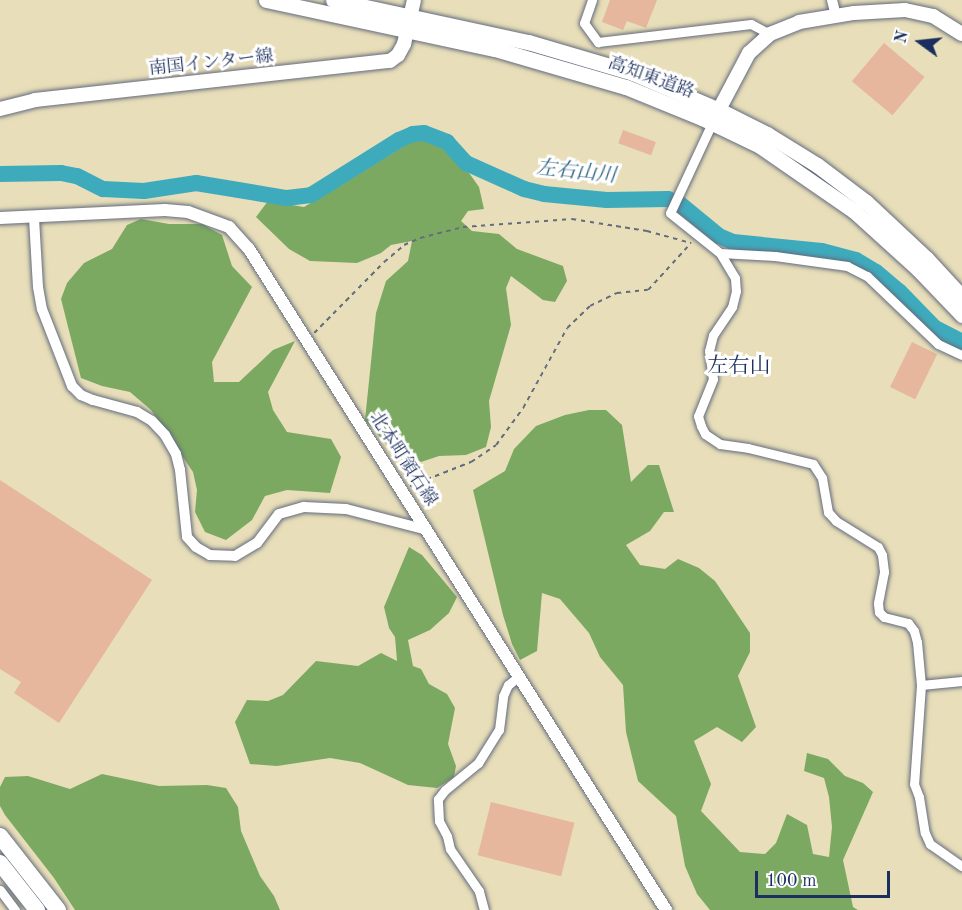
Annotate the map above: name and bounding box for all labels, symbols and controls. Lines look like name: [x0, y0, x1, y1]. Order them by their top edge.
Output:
north arrow: [890, 12, 950, 72]
text: N: [893, 29, 912, 45]
street label: 南国インター線: [147, 46, 275, 80]
street label: 高知東道路: [605, 52, 697, 104]
water label: 左右山川: [535, 157, 617, 189]
district label: 左右山: [708, 354, 770, 380]
street label: 北本町領石線: [365, 408, 441, 510]
scale bar: [758, 859, 893, 897]
text: 100 m: [766, 872, 817, 890]

